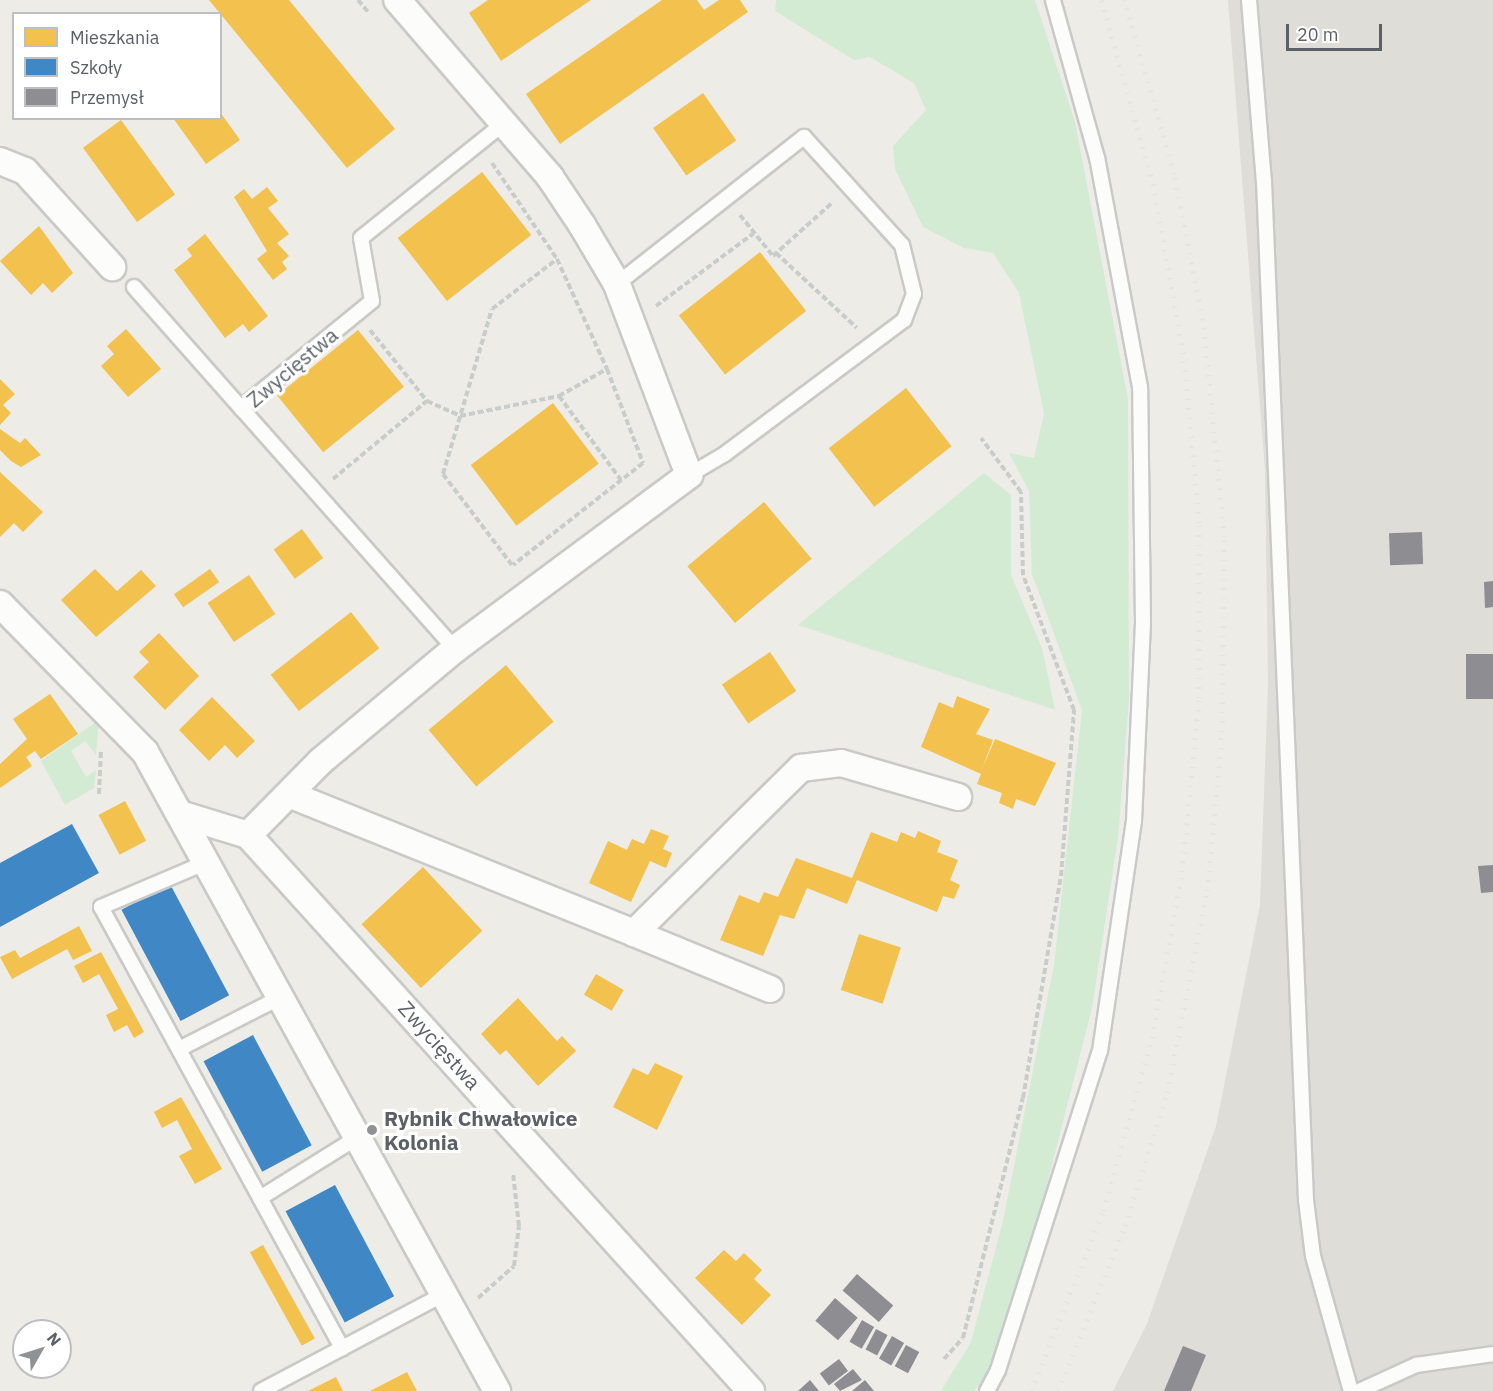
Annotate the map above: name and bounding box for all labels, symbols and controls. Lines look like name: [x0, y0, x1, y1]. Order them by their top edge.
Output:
legend: [12, 12, 222, 120]
scale bar: [1289, 12, 1385, 50]
text: 20 m: [1297, 23, 1339, 46]
text: Mieszkania: [70, 26, 159, 49]
text: Szkoły: [70, 56, 122, 79]
text: Przemysł: [70, 86, 144, 109]
street label: Zwycięstwa: [242, 322, 342, 412]
street label: Zwycięstwa: [394, 995, 486, 1095]
place label: Rybnik Chwałowice Kolonia: [384, 1105, 577, 1155]
marker: Rybnik Chwałowice Kolonia: [365, 1123, 379, 1137]
north arrow: [12, 1319, 72, 1379]
text: N: [43, 1328, 66, 1350]

